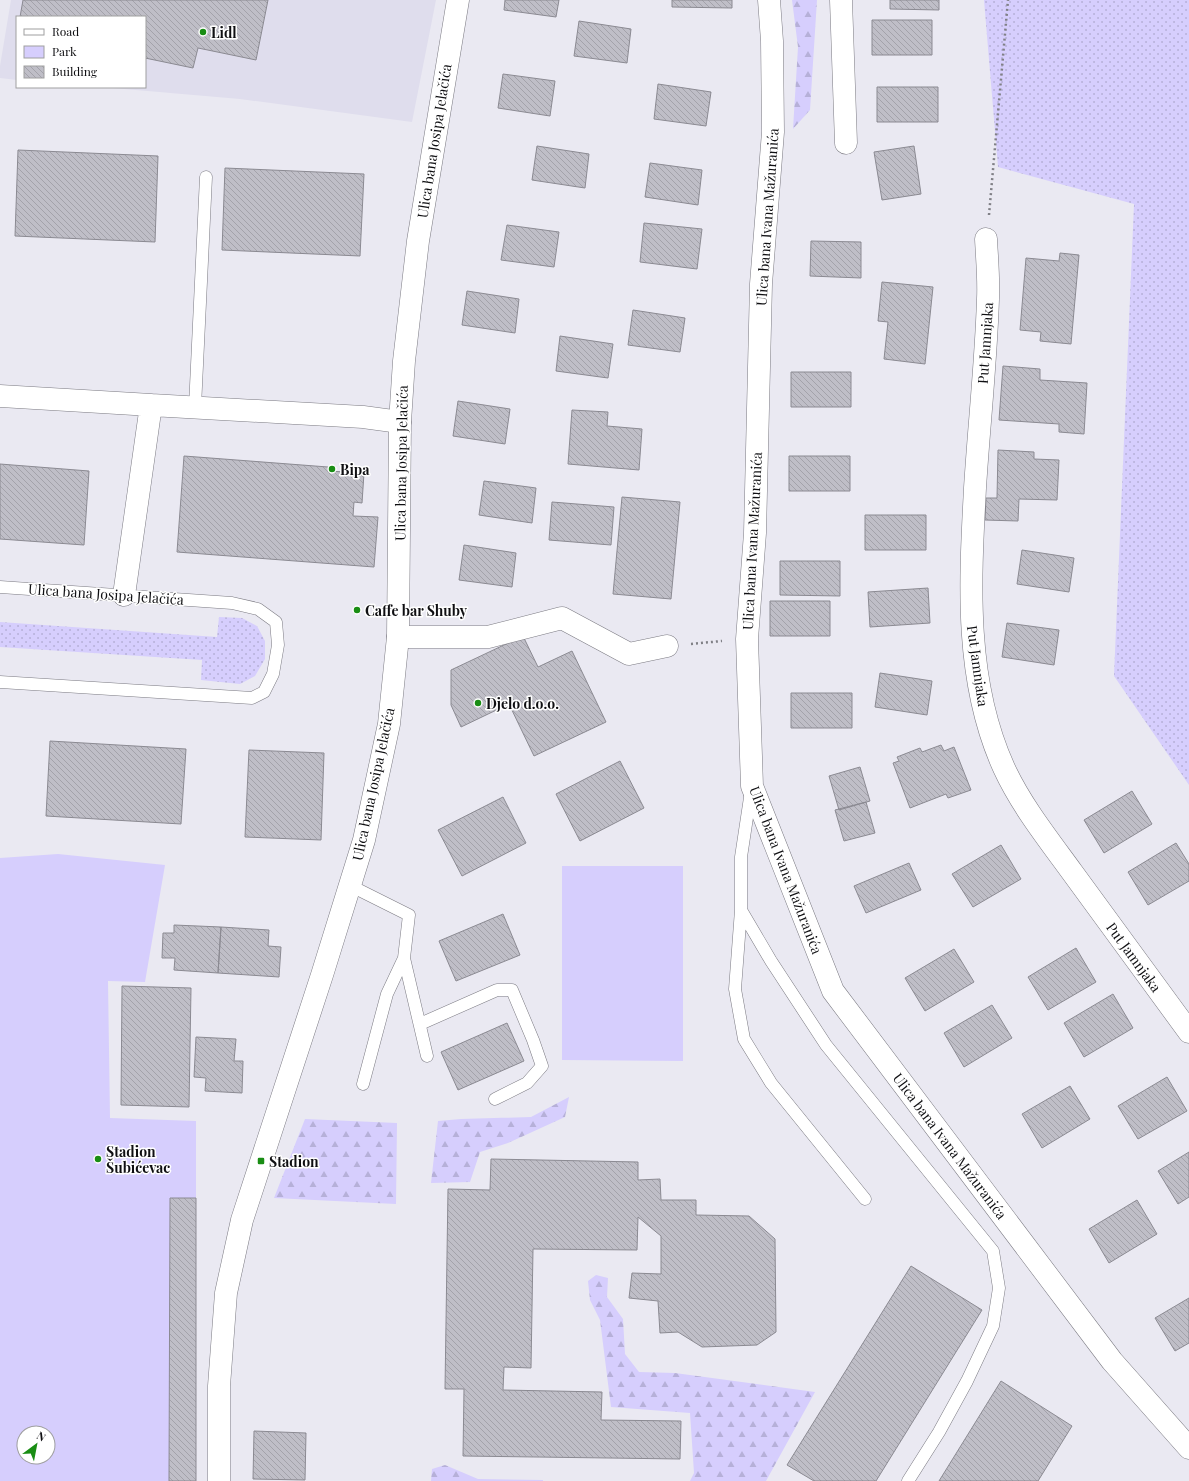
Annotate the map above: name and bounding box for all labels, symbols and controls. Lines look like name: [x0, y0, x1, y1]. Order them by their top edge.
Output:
legend: [16, 16, 146, 88]
text: Road: [52, 23, 79, 39]
place label: Lidl: [211, 23, 237, 42]
marker: Lidl: [198, 27, 208, 37]
text: Park: [52, 43, 77, 59]
text: Building: [52, 63, 98, 79]
street label: Ulica bana Josipa Jelačića: [412, 63, 456, 219]
street label: Ulica bana Ivana Mažuranića: [751, 127, 783, 307]
street label: Put Jamnjaka: [973, 302, 997, 384]
street label: Ulica bana Josipa Jelačića: [390, 385, 412, 541]
street label: Ulica bana Ivana Mažuranića: [738, 451, 766, 631]
place label: Bipa: [340, 460, 370, 479]
marker: Bipa: [327, 464, 337, 474]
street label: Ulica bana Josipa Jelačića: [28, 579, 184, 609]
place label: Caffe bar Shuby: [365, 601, 468, 620]
marker: Caffe bar Shuby: [352, 605, 362, 615]
street label: Put Jamnjaka: [963, 624, 993, 708]
place label: Djelo d.o.o.: [486, 694, 559, 713]
marker: Djelo d.o.o.: [473, 698, 483, 708]
street label: Ulica bana Josipa Jelačića: [348, 706, 398, 862]
street label: Ulica bana Ivana Mažuranića: [745, 783, 827, 957]
street label: Put Jamnjaka: [1102, 918, 1166, 996]
street label: Ulica bana Ivana Mažuranića: [889, 1069, 1011, 1223]
place label: Stadion Šubićevac: [106, 1142, 170, 1177]
place label: Stadion: [269, 1152, 319, 1171]
marker: Stadion Šubićevac: [93, 1154, 103, 1164]
marker: Stadion: [256, 1156, 266, 1166]
north arrow: [16, 1425, 56, 1465]
text: N: [34, 1428, 49, 1445]

